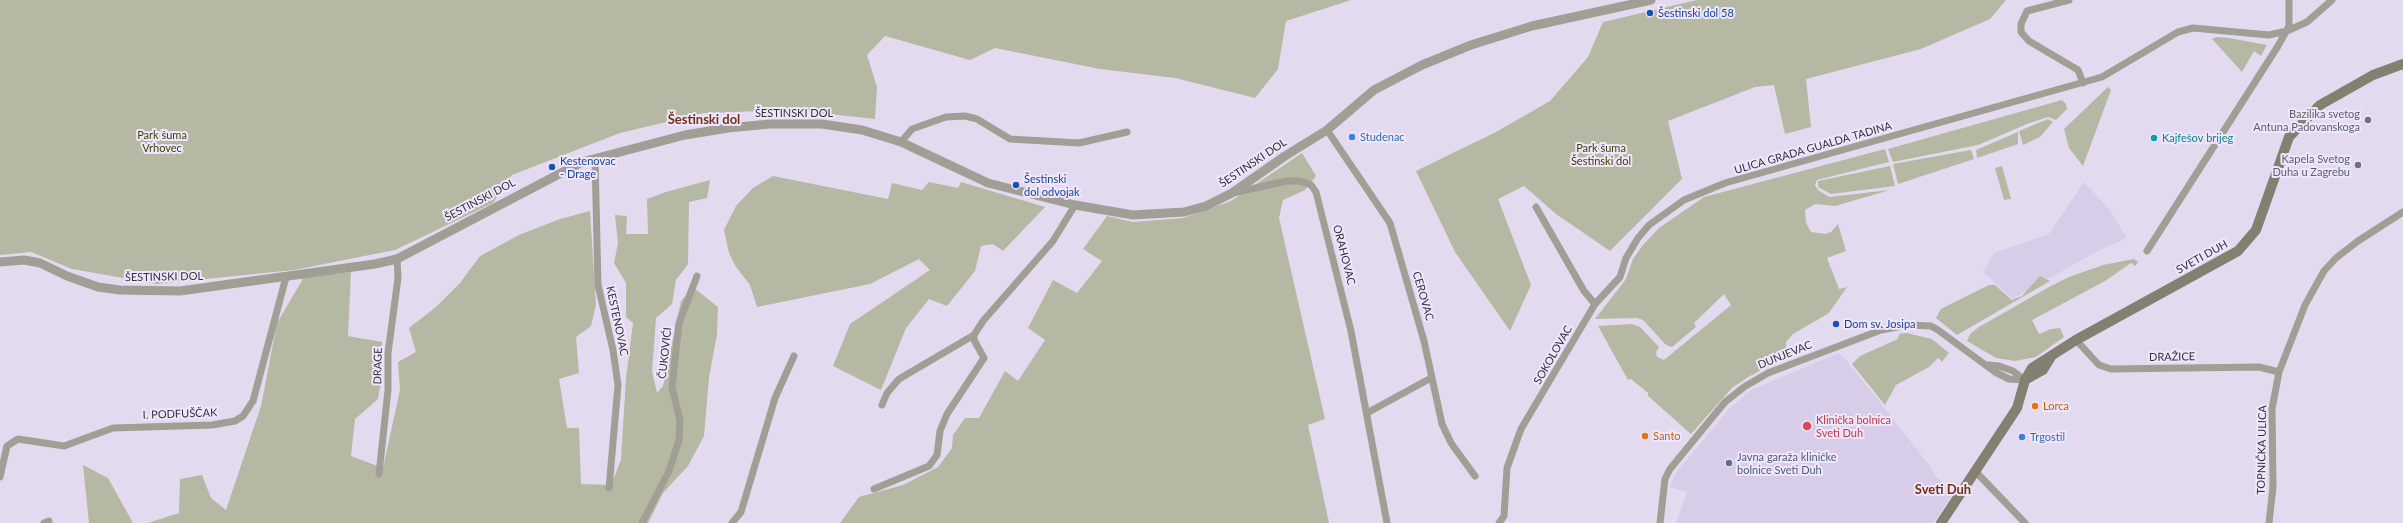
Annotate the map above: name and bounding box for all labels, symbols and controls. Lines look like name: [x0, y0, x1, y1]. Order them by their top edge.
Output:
place label: Šestinski dol 58: [1658, 6, 1734, 20]
marker: Šestinski dol 58: [1645, 8, 1655, 18]
street label: ŠESTINSKI DOL: [755, 106, 833, 120]
place label: Bazilika svetog Antuna Padovanskoga: [2253, 107, 2360, 133]
district label: Šestinski dol: [668, 112, 740, 128]
marker: Bazilika svetog Antuna Padovanskoga: [2363, 115, 2373, 125]
street label: ULICA GRADA GUALDA TADINA: [1733, 119, 1893, 177]
park label: Park šuma Vrhovec: [137, 128, 187, 154]
place label: Studenac: [1360, 130, 1405, 144]
place label: Kajfešov brijeg: [2162, 131, 2233, 145]
marker: Studenac: [1347, 132, 1357, 142]
marker: Kajfešov brijeg: [2149, 133, 2159, 143]
street label: ŠESTINSKI DOL: [1217, 136, 1289, 190]
park label: Park šuma Šestinski dol: [1571, 141, 1631, 167]
place label: Kapela Svetog Duha u Zagrebu: [2273, 152, 2350, 178]
place label: Kestenovac - Drage: [560, 154, 616, 180]
marker: Kapela Svetog Duha u Zagrebu: [2353, 160, 2363, 170]
marker: Kestenovac - Drage: [547, 162, 557, 172]
place label: Šestinski dol odvojak: [1024, 172, 1080, 198]
street label: ŠESTINSKI DOL: [442, 176, 518, 224]
marker: Šestinski dol odvojak: [1011, 180, 1021, 190]
street label: ORAHOVAC: [1330, 224, 1358, 286]
street label: SVETI DUH: [2174, 237, 2230, 277]
street label: ŠESTINSKI DOL: [125, 270, 203, 284]
street label: CEROVAC: [1410, 270, 1436, 322]
street label: KESTENOVAC: [603, 285, 631, 357]
place label: Dom sv. Josipa: [1844, 317, 1916, 331]
marker: Dom sv. Josipa: [1831, 319, 1841, 329]
street label: SOKOLOVAC: [1531, 323, 1575, 387]
street label: ČUKOVIĆI: [656, 327, 674, 379]
street label: DUNJEVAC: [1756, 338, 1814, 372]
street label: DRAGE: [371, 347, 385, 385]
street label: DRAŽICE: [2149, 350, 2195, 364]
place label: Lorca: [2043, 399, 2069, 413]
marker: Lorca: [2030, 401, 2040, 411]
street label: TOPNIČKA ULICA: [2255, 405, 2269, 495]
street label: I. PODFUŠČAK: [142, 406, 218, 422]
place label: Klinička bolnica Sveti Duh: [1816, 413, 1891, 439]
marker: Klinička bolnica Sveti Duh: [1801, 420, 1813, 432]
place label: Santo: [1653, 429, 1681, 443]
place label: Trgostil: [2030, 430, 2065, 444]
marker: Santo: [1640, 431, 1650, 441]
marker: Trgostil: [2017, 432, 2027, 442]
place label: Javna garaža kliničke bolnice Sveti Duh: [1737, 450, 1837, 476]
marker: Javna garaža kliničke bolnice Sveti Duh: [1724, 458, 1734, 468]
district label: Sveti Duh: [1915, 482, 1971, 498]

